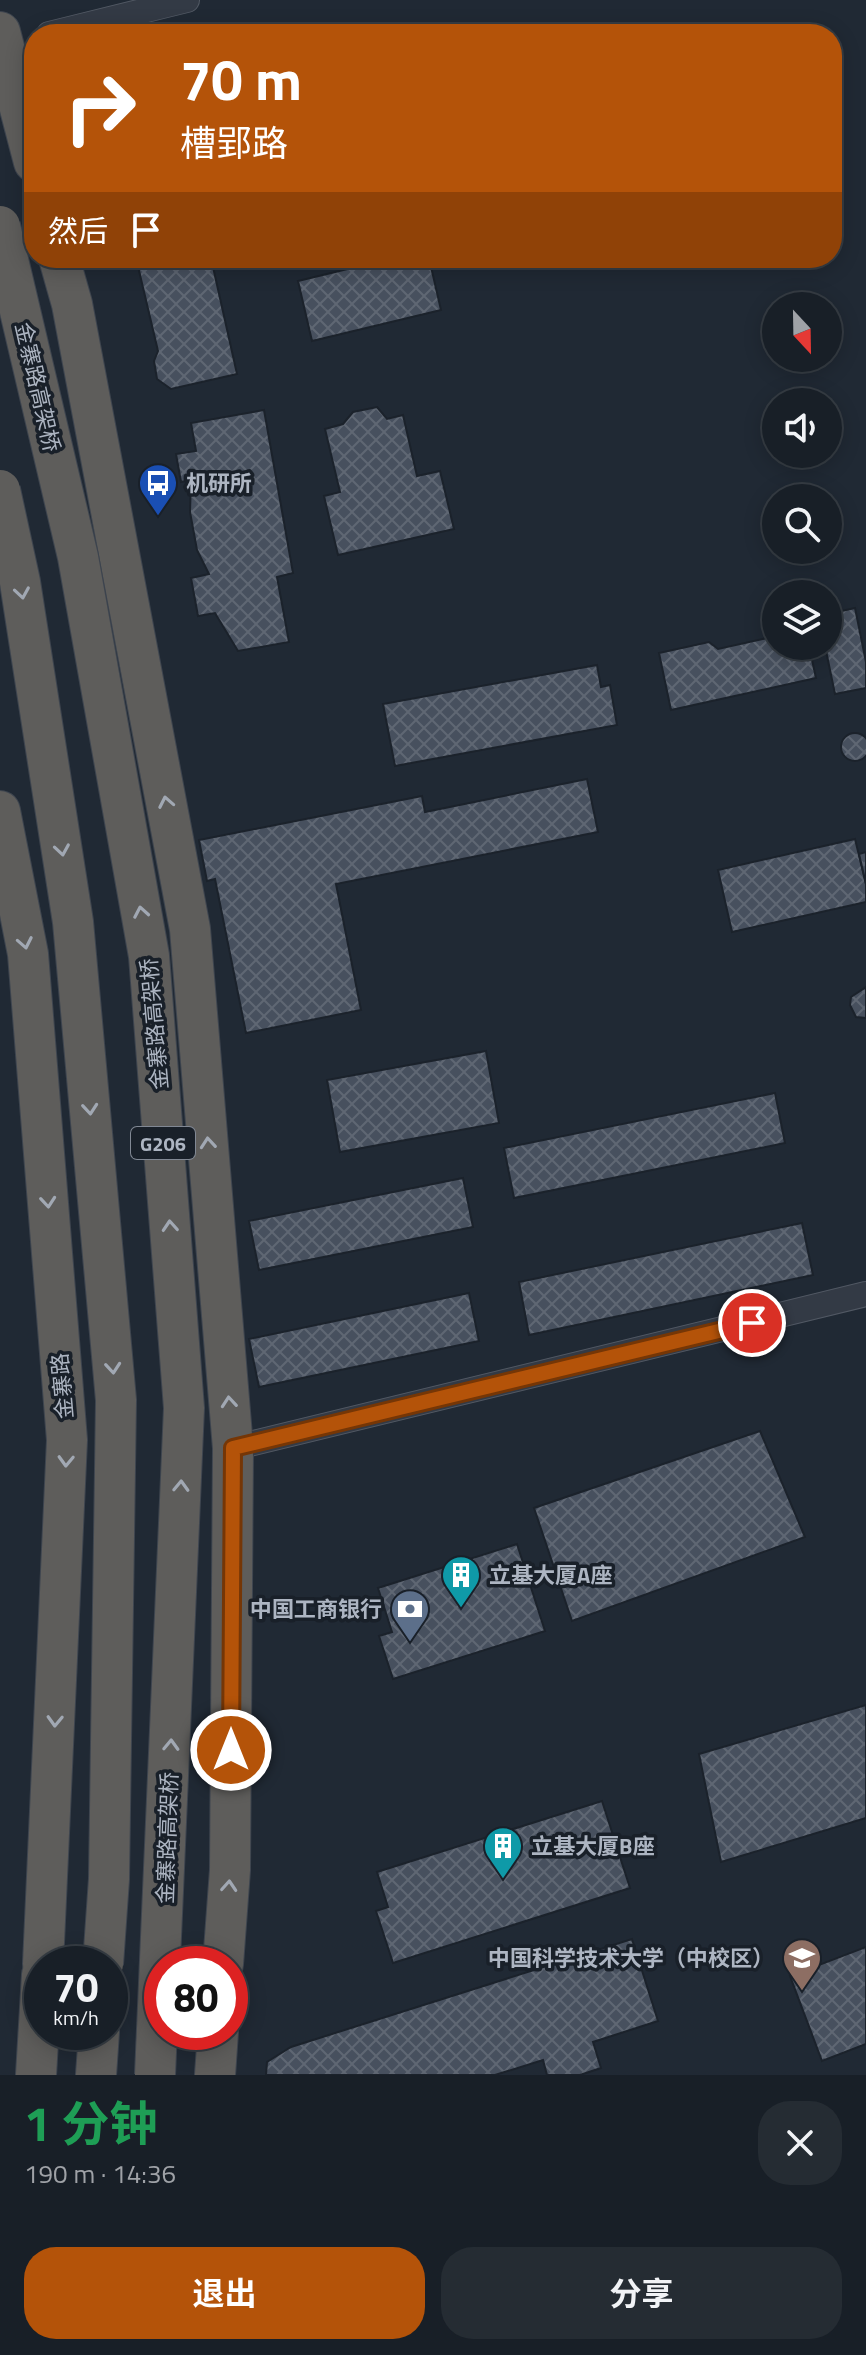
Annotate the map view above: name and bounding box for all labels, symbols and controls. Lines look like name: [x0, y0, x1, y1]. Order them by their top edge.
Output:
text: 70 m: [180, 37, 302, 122]
icon: right: [48, 56, 152, 160]
text: 槽郢路: [180, 115, 288, 170]
text: 然后: [48, 208, 108, 254]
icon: arrive: [124, 208, 168, 252]
north arrow: [762, 292, 842, 372]
map controls: [762, 292, 842, 660]
street label: 金寨路高架桥: [7, 319, 69, 455]
button: sound: [762, 388, 842, 468]
bus stop icon: 机研所: [137, 462, 179, 517]
place label: 机研所: [186, 466, 252, 500]
button: search: [762, 484, 842, 564]
button: layers: [762, 580, 842, 660]
one-way arrow: [13, 586, 30, 600]
one-way arrow: [158, 796, 175, 810]
one-way arrow: [53, 843, 70, 857]
one-way arrow: [133, 905, 150, 919]
one-way arrow: [16, 936, 33, 949]
street label: 金寨路高架桥: [131, 957, 177, 1091]
one-way arrow: [81, 1103, 98, 1116]
road number: G206: [131, 1127, 195, 1159]
one-way arrow: [200, 1136, 217, 1149]
one-way arrow: [39, 1196, 56, 1209]
one-way arrow: [162, 1219, 179, 1232]
pin: [718, 1289, 786, 1357]
icon: arrive: [730, 1301, 774, 1345]
street label: 金寨路: [42, 1352, 82, 1420]
one-way arrow: [104, 1361, 121, 1374]
one-way arrow: [221, 1395, 238, 1408]
one-way arrow: [57, 1455, 74, 1468]
one-way arrow: [173, 1479, 190, 1492]
building icon: 立基大厦A座: [440, 1554, 482, 1609]
place label: 立基大厦A座: [489, 1558, 612, 1592]
bank icon: 中国工商银行: [389, 1588, 431, 1643]
place label: 中国工商银行: [250, 1592, 382, 1626]
position arrow: [189, 1708, 273, 1792]
one-way arrow: [47, 1715, 64, 1728]
one-way arrow: [162, 1738, 179, 1751]
street label: 金寨路高架桥: [148, 1771, 186, 1905]
building icon: 立基大厦B座: [482, 1825, 524, 1880]
place label: 立基大厦B座: [531, 1829, 654, 1863]
one-way arrow: [220, 1879, 237, 1892]
school or university icon: 中国科学技术大学（中校区）: [781, 1937, 823, 1992]
place label: 中国科学技术大学（中校区）: [488, 1941, 774, 1975]
speed limit sign: 80: [144, 1946, 248, 2050]
text: 70: [54, 1957, 98, 2018]
text: km/h: [53, 2002, 99, 2033]
text: 1 分钟: [24, 2087, 157, 2160]
button: close: [758, 2101, 842, 2185]
text: 190 m · 14:36: [24, 2154, 176, 2193]
button: 退出: [24, 2247, 425, 2339]
button: 分享: [441, 2247, 842, 2339]

